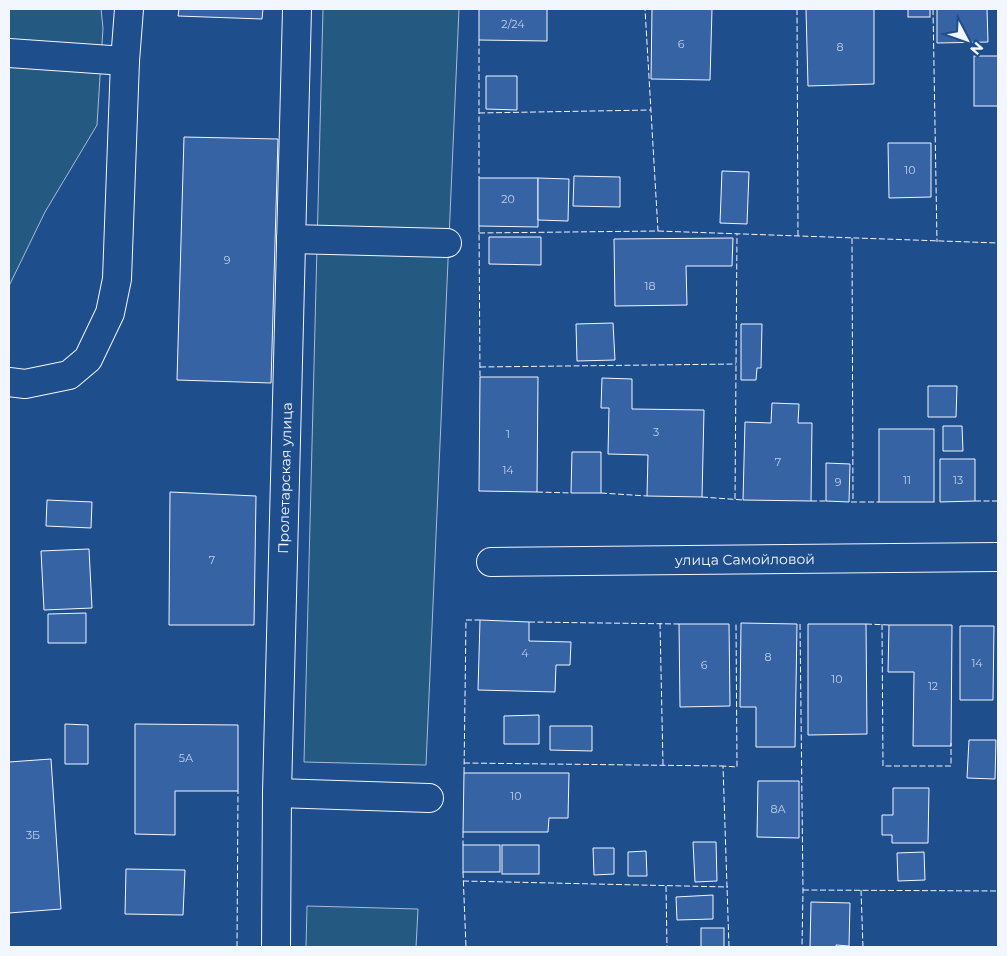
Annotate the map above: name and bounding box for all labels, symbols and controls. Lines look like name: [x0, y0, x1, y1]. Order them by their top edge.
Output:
north arrow: [942, 15, 992, 65]
house number: 2/24: [501, 17, 525, 31]
house number: 6: [678, 37, 685, 51]
text: N: [966, 38, 987, 59]
house number: 8: [836, 40, 844, 54]
house number: 10: [904, 163, 916, 177]
house number: 20: [501, 192, 515, 206]
house number: 9: [224, 253, 231, 267]
house number: 18: [645, 279, 656, 293]
street label: Пролетарская улица: [274, 402, 296, 554]
house number: 3: [653, 425, 659, 439]
house number: 1: [506, 427, 510, 441]
house number: 7: [775, 455, 781, 469]
house number: 14: [502, 463, 514, 477]
house number: 11: [903, 473, 911, 487]
house number: 13: [953, 473, 963, 487]
house number: 9: [835, 475, 842, 489]
street label: улица Самойловой: [674, 550, 815, 569]
house number: 7: [209, 553, 215, 567]
house number: 4: [521, 646, 529, 660]
house number: 8: [764, 650, 772, 664]
house number: 14: [971, 656, 983, 670]
house number: 6: [701, 658, 708, 672]
house number: 10: [831, 672, 843, 686]
house number: 12: [928, 679, 938, 693]
house number: 5А: [179, 751, 194, 765]
house number: 10: [510, 789, 522, 803]
house number: 8А: [770, 802, 786, 816]
house number: 3Б: [26, 828, 40, 842]

